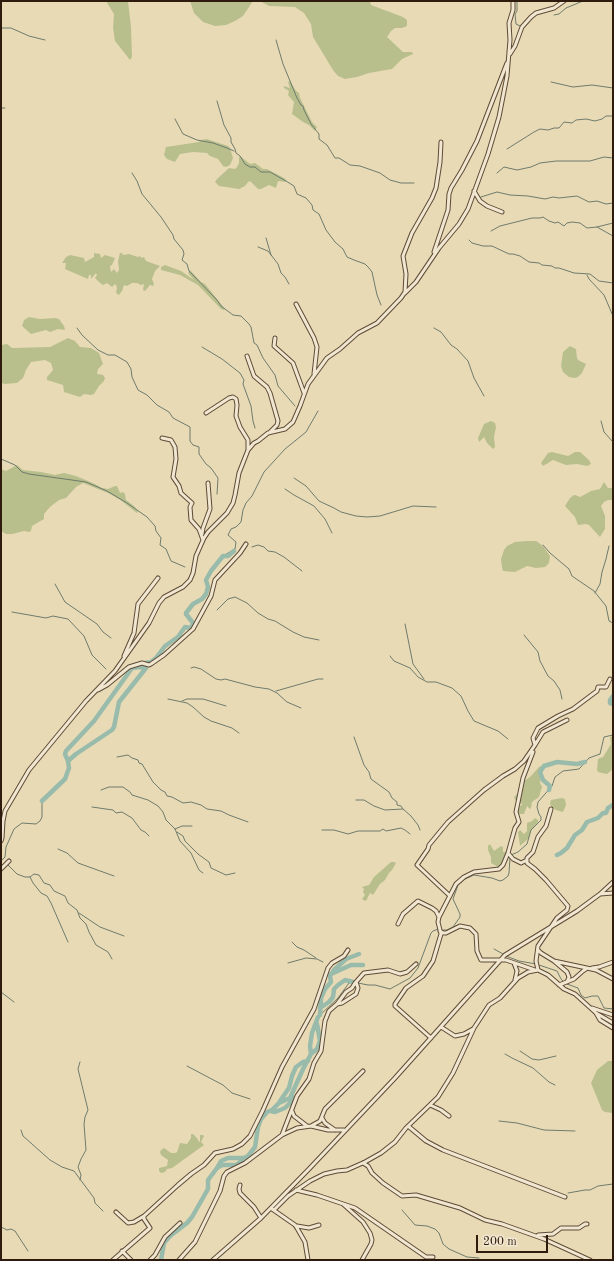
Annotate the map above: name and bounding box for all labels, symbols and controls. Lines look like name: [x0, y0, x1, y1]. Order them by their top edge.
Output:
scale bar: [478, 1227, 550, 1253]
text: 200 m: [483, 1236, 517, 1248]

